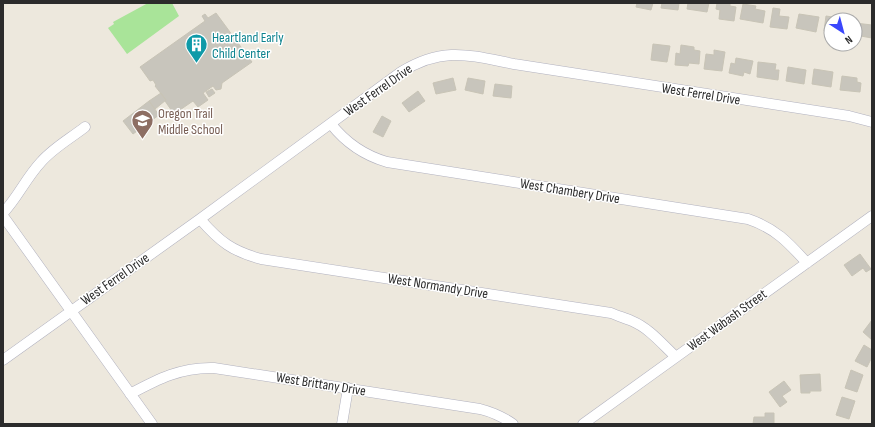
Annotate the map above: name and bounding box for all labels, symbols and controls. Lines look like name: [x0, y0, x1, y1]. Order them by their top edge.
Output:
north arrow: [823, 12, 863, 52]
place label: Heartland Early Child Center: [212, 29, 284, 62]
building icon: Heartland Early Child Center: [183, 32, 209, 65]
text: N: [842, 33, 855, 47]
street label: West Ferrel Drive: [341, 60, 415, 120]
street label: West Ferrel Drive: [660, 79, 742, 109]
place label: Oregon Trail Middle School: [158, 105, 223, 138]
school or university icon: Oregon Trail Middle School: [130, 108, 156, 141]
street label: West Chambery Drive: [519, 175, 621, 207]
street label: West Ferrel Drive: [78, 249, 152, 309]
street label: West Normandy Drive: [387, 270, 489, 302]
street label: West Wabash Street: [684, 285, 770, 355]
street label: West Brittany Drive: [275, 369, 367, 399]

